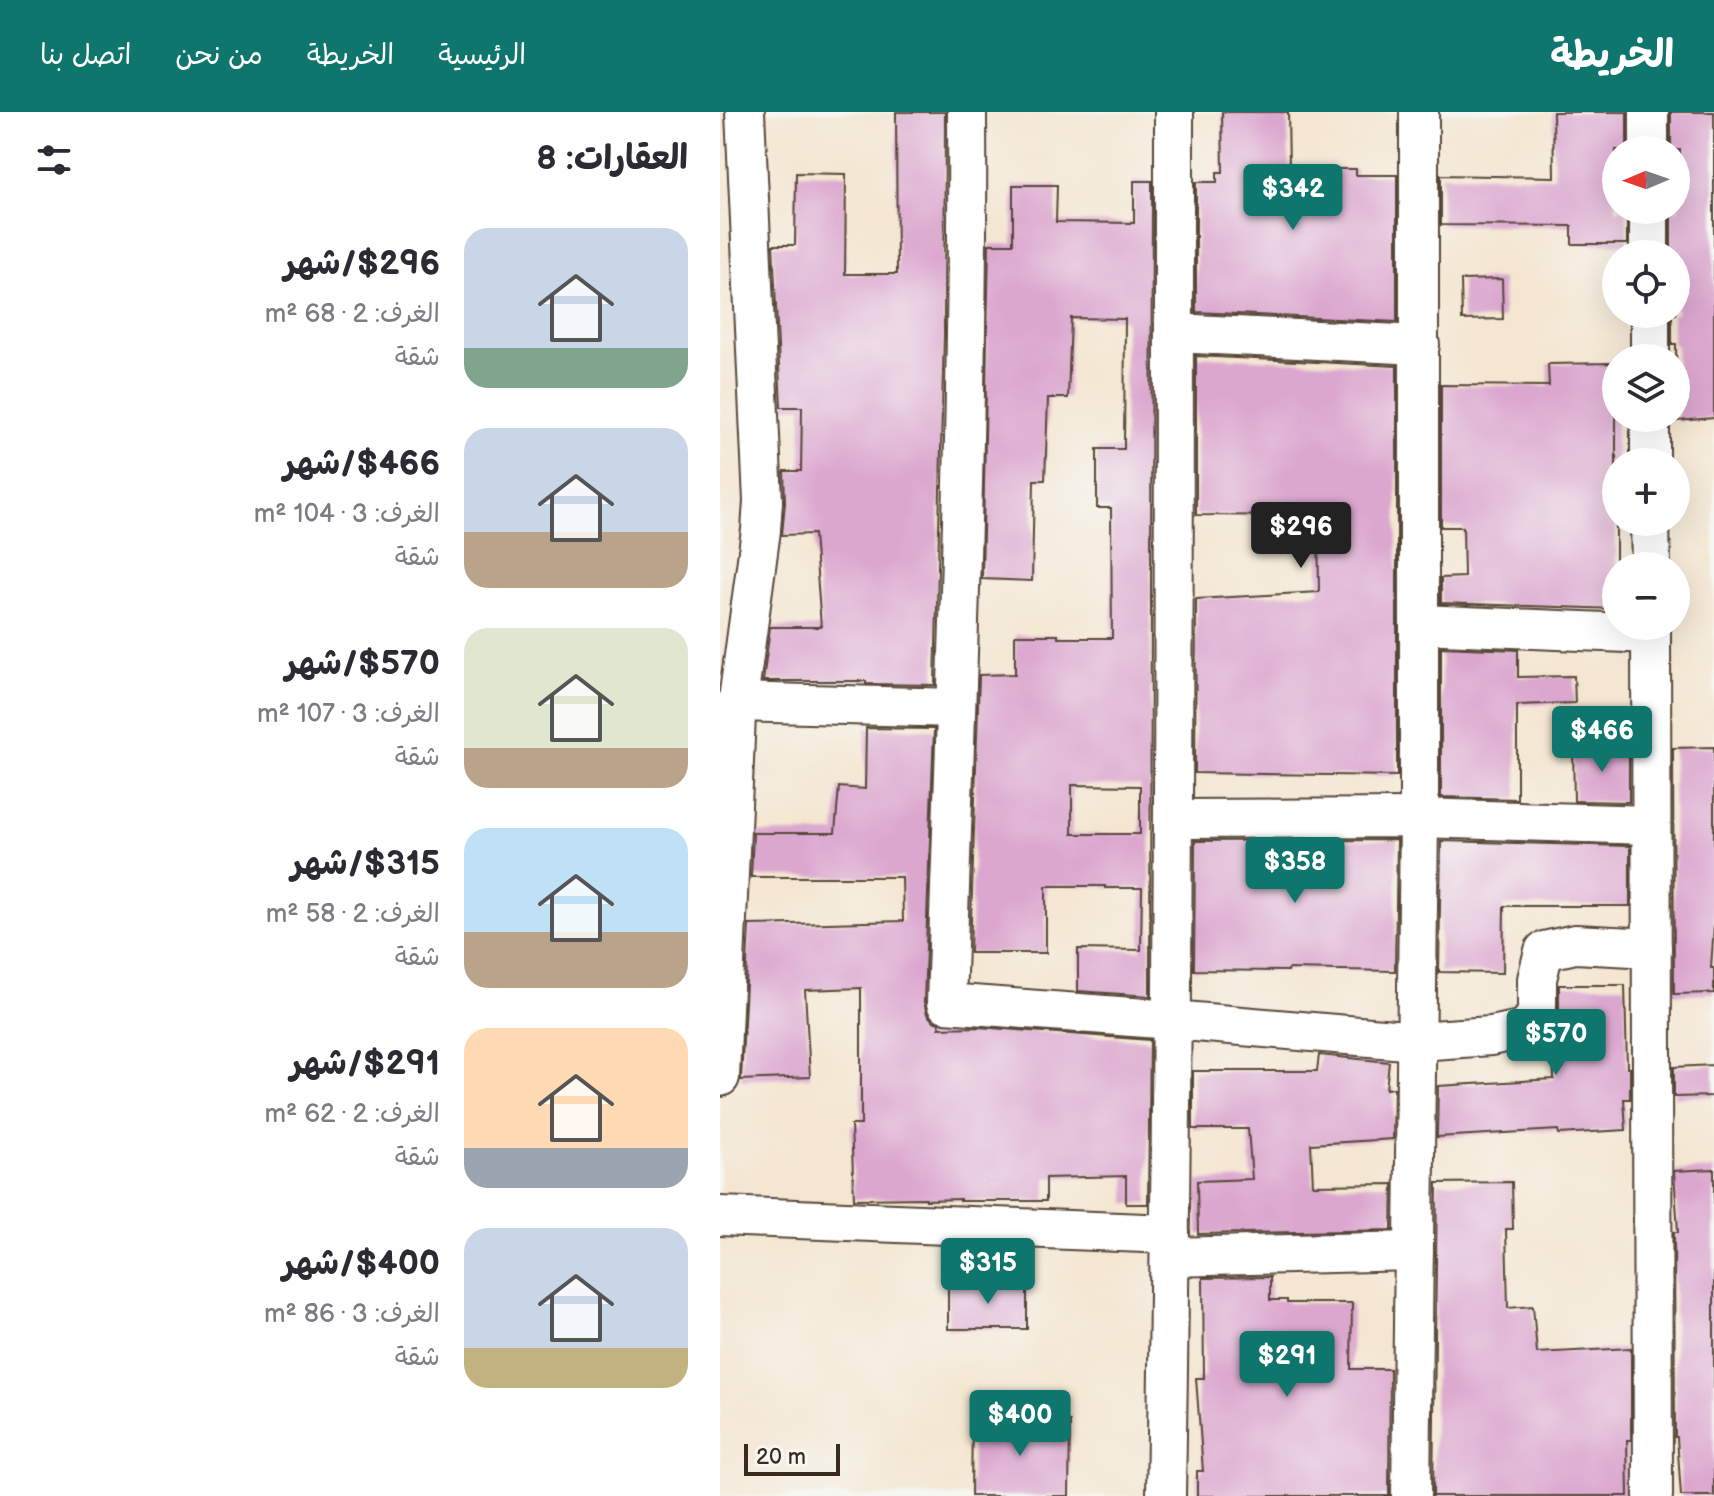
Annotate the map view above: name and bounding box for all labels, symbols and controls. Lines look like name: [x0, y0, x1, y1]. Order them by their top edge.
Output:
text: الخريطة: [1550, 33, 1674, 78]
text: اتصل بنا: [40, 39, 131, 72]
text: من نحن: [175, 39, 263, 72]
text: الخريطة: [307, 39, 394, 72]
text: الرئيسية: [438, 39, 526, 72]
north arrow: [1602, 136, 1690, 224]
map controls: [1602, 136, 1690, 640]
icon: filters: [32, 138, 76, 182]
text: العقارات: 8: [536, 138, 688, 179]
pin: $342: [1246, 164, 1340, 232]
text: $342: [1261, 174, 1325, 205]
button: locate: [1602, 240, 1690, 328]
text: $296/شهر: [284, 243, 440, 284]
icon: home: [528, 260, 624, 356]
text: الغرف: 2 · 68 m²: [265, 299, 440, 330]
text: شقة: [395, 342, 440, 373]
button: layers: [1602, 344, 1690, 432]
text: $466/شهر: [284, 443, 440, 484]
button: +: [1602, 448, 1690, 536]
icon: home: [528, 460, 624, 556]
text: الغرف: 3 · 104 m²: [254, 499, 440, 530]
pin: $296: [1254, 502, 1348, 570]
text: $296: [1269, 512, 1333, 543]
text: شقة: [395, 542, 440, 573]
button: −: [1602, 552, 1690, 640]
text: $570/شهر: [285, 643, 440, 684]
icon: home: [528, 660, 624, 756]
text: الغرف: 3 · 107 m²: [257, 699, 440, 730]
pin: $466: [1555, 706, 1649, 774]
text: $466: [1570, 716, 1634, 747]
text: شقة: [395, 742, 440, 773]
pin: $358: [1248, 837, 1342, 905]
text: $315/شهر: [291, 843, 440, 884]
text: $358: [1264, 847, 1326, 878]
icon: home: [528, 860, 624, 956]
text: الغرف: 2 · 58 m²: [266, 899, 440, 930]
text: شقة: [395, 942, 440, 973]
pin: $570: [1509, 1009, 1603, 1077]
text: $570: [1525, 1019, 1587, 1050]
text: $291/شهر: [290, 1043, 440, 1084]
icon: home: [528, 1060, 624, 1156]
text: الغرف: 2 · 62 m²: [264, 1099, 440, 1130]
text: شقة: [395, 1142, 440, 1173]
pin: $315: [941, 1238, 1035, 1306]
text: $400/شهر: [282, 1243, 440, 1284]
text: $315: [959, 1248, 1017, 1279]
icon: home: [528, 1260, 624, 1356]
text: الغرف: 3 · 86 m²: [264, 1299, 440, 1330]
pin: $291: [1240, 1331, 1334, 1399]
text: $291: [1258, 1341, 1316, 1372]
text: شقة: [395, 1342, 440, 1373]
pin: $400: [973, 1390, 1067, 1458]
text: $400: [988, 1400, 1052, 1431]
scale bar: [744, 1440, 840, 1476]
text: 20 m: [756, 1444, 806, 1471]

